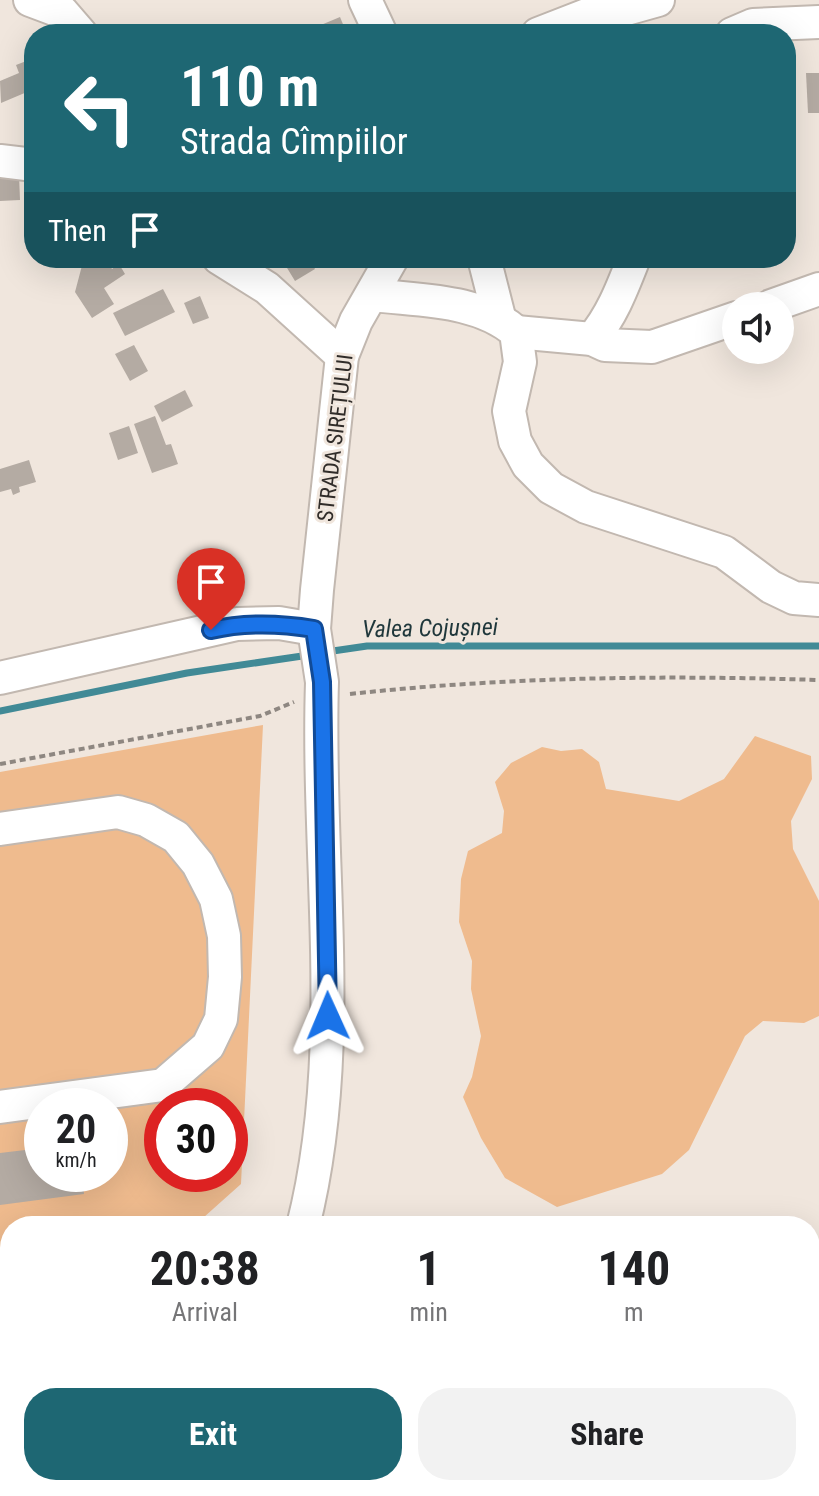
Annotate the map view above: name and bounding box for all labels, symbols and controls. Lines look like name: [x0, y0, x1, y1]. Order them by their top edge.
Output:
text: 110 m: [180, 54, 319, 120]
icon: left: [48, 56, 152, 160]
text: Strada Cîmpiilor: [180, 121, 408, 163]
icon: arrive: [123, 208, 167, 252]
text: Then: [48, 213, 107, 248]
map controls: [722, 292, 794, 364]
button: sound: [722, 292, 794, 364]
street label: STRADA SIREȚULUI: [312, 353, 359, 523]
pin: [177, 548, 245, 630]
icon: arrive: [189, 560, 233, 604]
water label: Valea Cojușnei: [362, 613, 499, 643]
position arrow: [286, 974, 370, 1058]
speed limit sign: 30: [144, 1088, 248, 1192]
text: 20: [56, 1106, 96, 1153]
text: km/h: [55, 1148, 97, 1172]
text: 20:38: [150, 1240, 260, 1297]
text: 1: [417, 1240, 441, 1297]
text: 140: [597, 1240, 670, 1297]
text: Arrival: [172, 1297, 238, 1327]
text: min: [410, 1297, 448, 1327]
text: m: [624, 1297, 644, 1327]
button: Exit: [24, 1388, 402, 1480]
button: Share: [418, 1388, 796, 1480]

